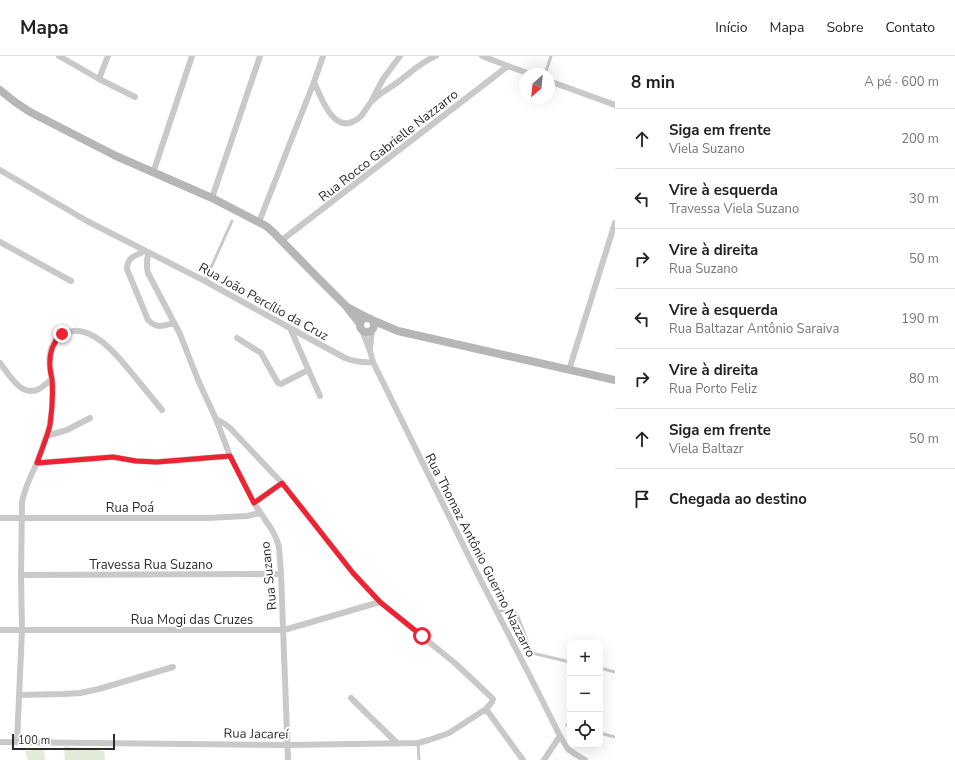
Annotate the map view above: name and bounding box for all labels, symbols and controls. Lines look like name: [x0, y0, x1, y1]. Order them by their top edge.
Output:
text: Mapa: [20, 15, 69, 41]
text: Início: [715, 18, 747, 37]
text: Mapa: [769, 18, 804, 37]
text: Sobre: [826, 18, 863, 37]
text: Contato: [885, 18, 935, 37]
north arrow: [519, 68, 555, 104]
text: 8 min: [631, 71, 675, 94]
text: A pé · 600 m: [864, 73, 939, 91]
street label: Rua Rocco Gabrielle Nazzarro: [315, 86, 462, 206]
text: Siga em frente: [669, 120, 771, 140]
icon: ahead: [631, 128, 653, 150]
text: 200 m: [901, 130, 939, 148]
text: Viela Suzano: [669, 140, 745, 158]
text: Vire à esquerda: [669, 180, 778, 200]
icon: left: [631, 188, 653, 210]
text: 30 m: [909, 190, 939, 208]
text: Travessa Viela Suzano: [669, 200, 799, 218]
text: Vire à direita: [669, 240, 758, 260]
icon: right: [631, 248, 653, 270]
text: 50 m: [909, 250, 939, 268]
street label: Rua João Percílio da Cruz: [195, 259, 332, 345]
text: Rua Suzano: [669, 260, 738, 278]
text: Vire à esquerda: [669, 300, 778, 320]
icon: left: [631, 308, 653, 330]
text: 190 m: [901, 310, 939, 328]
text: Rua Baltazar Antônio Saraiva: [669, 320, 839, 338]
route end: [53, 325, 71, 343]
text: Vire à direita: [669, 360, 758, 380]
icon: right: [631, 368, 653, 390]
text: 80 m: [909, 370, 939, 388]
text: Rua Porto Feliz: [669, 380, 757, 398]
text: Siga em frente: [669, 420, 771, 440]
icon: ahead: [631, 428, 653, 450]
text: 50 m: [909, 430, 939, 448]
text: Viela Baltazr: [669, 440, 744, 458]
street label: Rua Thomaz Antônio Guerino Nazzarro: [421, 450, 540, 661]
icon: arrive: [631, 488, 653, 510]
text: Chegada ao destino: [669, 489, 807, 509]
street label: Rua Poá: [106, 499, 154, 517]
street label: Rua Suzano: [256, 541, 282, 611]
street label: Travessa Rua Suzano: [89, 556, 213, 574]
street label: Rua Mogi das Cruzes: [131, 611, 253, 629]
route start: [413, 627, 431, 645]
map controls: [567, 640, 603, 748]
button: +: [567, 640, 603, 676]
button: −: [567, 676, 603, 712]
button: locate: [567, 712, 603, 748]
street label: Rua Jacareí: [223, 724, 289, 744]
scale bar: [12, 732, 115, 751]
text: 100 m: [18, 733, 50, 748]

